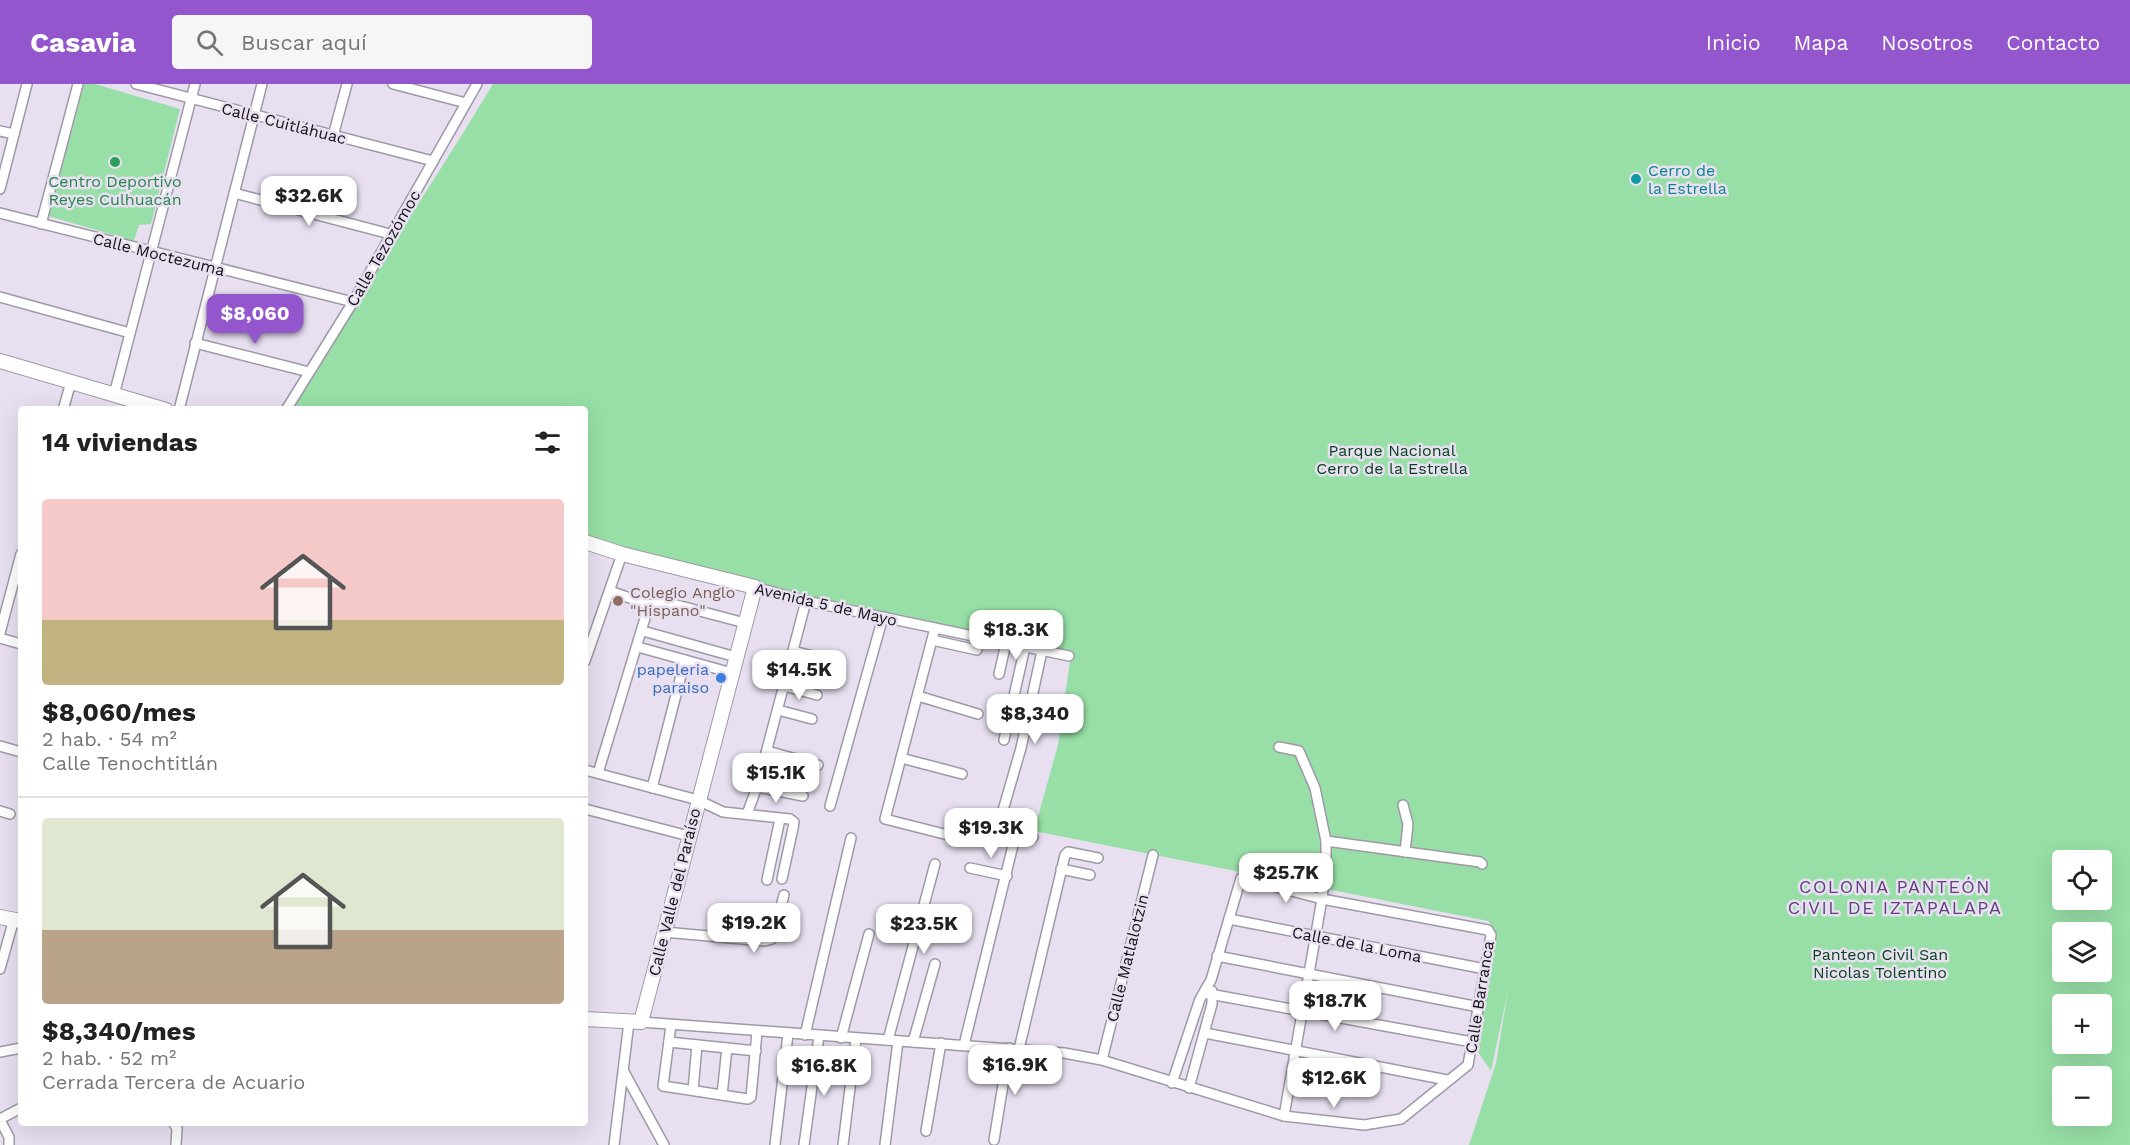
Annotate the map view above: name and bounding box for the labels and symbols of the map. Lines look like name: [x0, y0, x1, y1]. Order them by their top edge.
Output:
street label: Calle Cuitláhuac: [219, 99, 348, 148]
marker: Centro Deportivo Reyes Culhuacán: [108, 155, 122, 169]
place label: Cerro de la Estrella: [1648, 161, 1727, 198]
place label: Centro Deportivo Reyes Culhuacán: [48, 172, 182, 209]
marker: Cerro de la Estrella: [1629, 172, 1643, 186]
pin: $32.6K: [260, 176, 358, 227]
street label: Calle Tezozómoc: [342, 187, 424, 310]
street label: Calle Moctezuma: [91, 229, 227, 280]
pin: $8,060: [206, 294, 304, 345]
park label: Parque Nacional Cerro de la Estrella: [1316, 441, 1468, 478]
street label: Avenida 5 de Mayo: [753, 579, 899, 630]
place label: Colegio Anglo "Hispano": [630, 583, 735, 620]
marker: Colegio Anglo "Hispano": [611, 594, 625, 608]
pin: $18.3K: [967, 610, 1065, 661]
pin: $14.5K: [750, 650, 848, 701]
place label: papeleria paraiso: [637, 660, 709, 697]
marker: papeleria paraiso: [714, 671, 728, 685]
pin: $8,340: [986, 694, 1084, 745]
pin: $15.1K: [727, 753, 825, 804]
street label: Calle Valle del Paraíso: [644, 806, 705, 978]
pin: $19.3K: [942, 808, 1040, 859]
pin: $25.7K: [1237, 853, 1335, 904]
district label: COLONIA PANTEÓN CIVIL DE IZTAPALAPA: [1788, 876, 2002, 918]
street label: Calle Matlalotzin: [1102, 892, 1153, 1024]
pin: $19.2K: [705, 903, 803, 954]
pin: $23.5K: [875, 904, 973, 955]
street label: Calle de la Loma: [1291, 923, 1423, 966]
street label: Calle Barranca: [1461, 939, 1498, 1055]
park label: Panteon Civil San Nicolas Tolentino: [1812, 945, 1948, 982]
pin: $18.7K: [1286, 981, 1384, 1032]
pin: $16.9K: [966, 1045, 1064, 1096]
pin: $16.8K: [775, 1046, 873, 1097]
pin: $12.6K: [1285, 1058, 1383, 1109]

